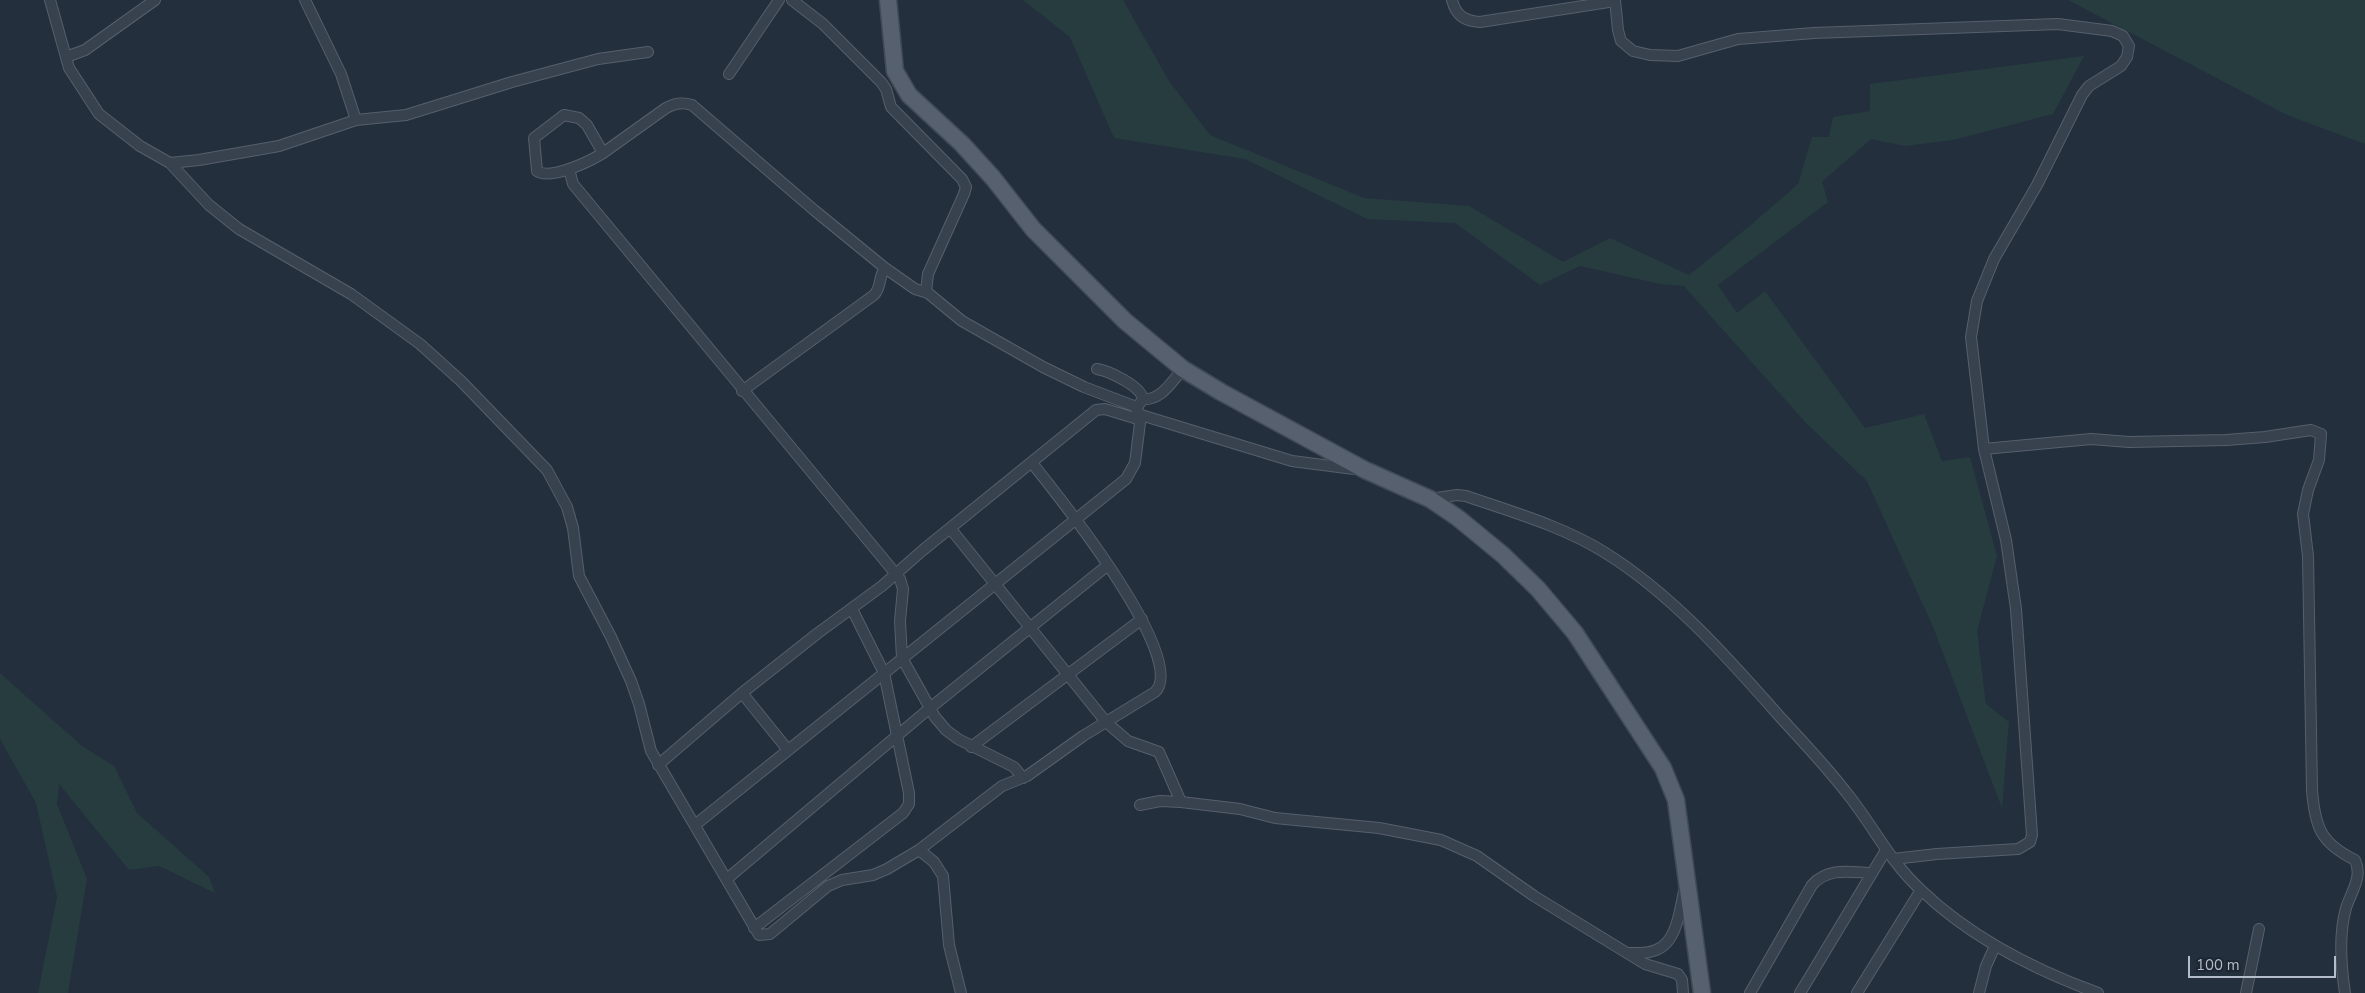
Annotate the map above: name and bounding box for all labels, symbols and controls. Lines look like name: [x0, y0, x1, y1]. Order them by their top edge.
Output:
scale bar: [2190, 946, 2338, 978]
text: 100 m: [2196, 955, 2240, 975]

